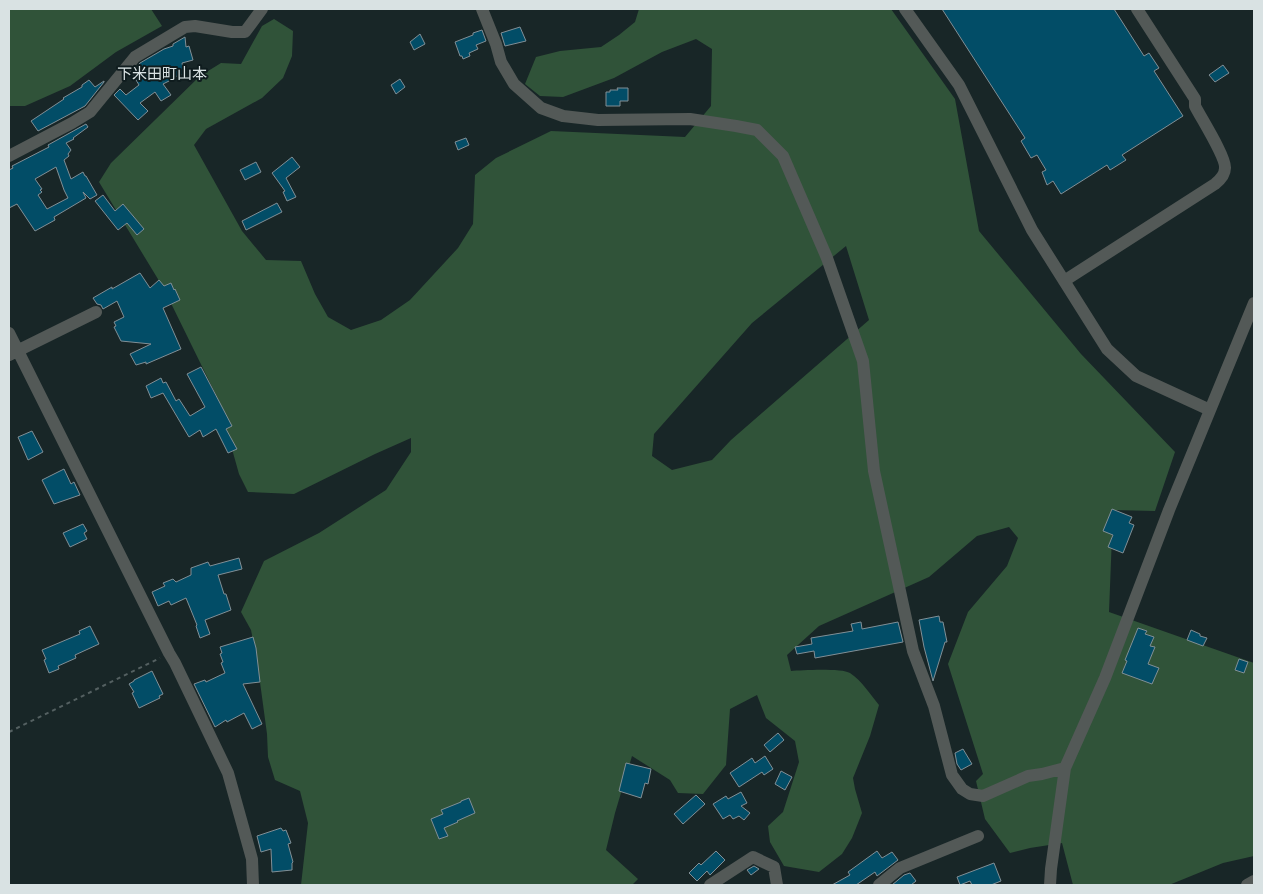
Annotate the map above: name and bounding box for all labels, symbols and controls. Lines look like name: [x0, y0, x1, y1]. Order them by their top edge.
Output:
district label: 下米田町山本: [117, 63, 207, 84]

